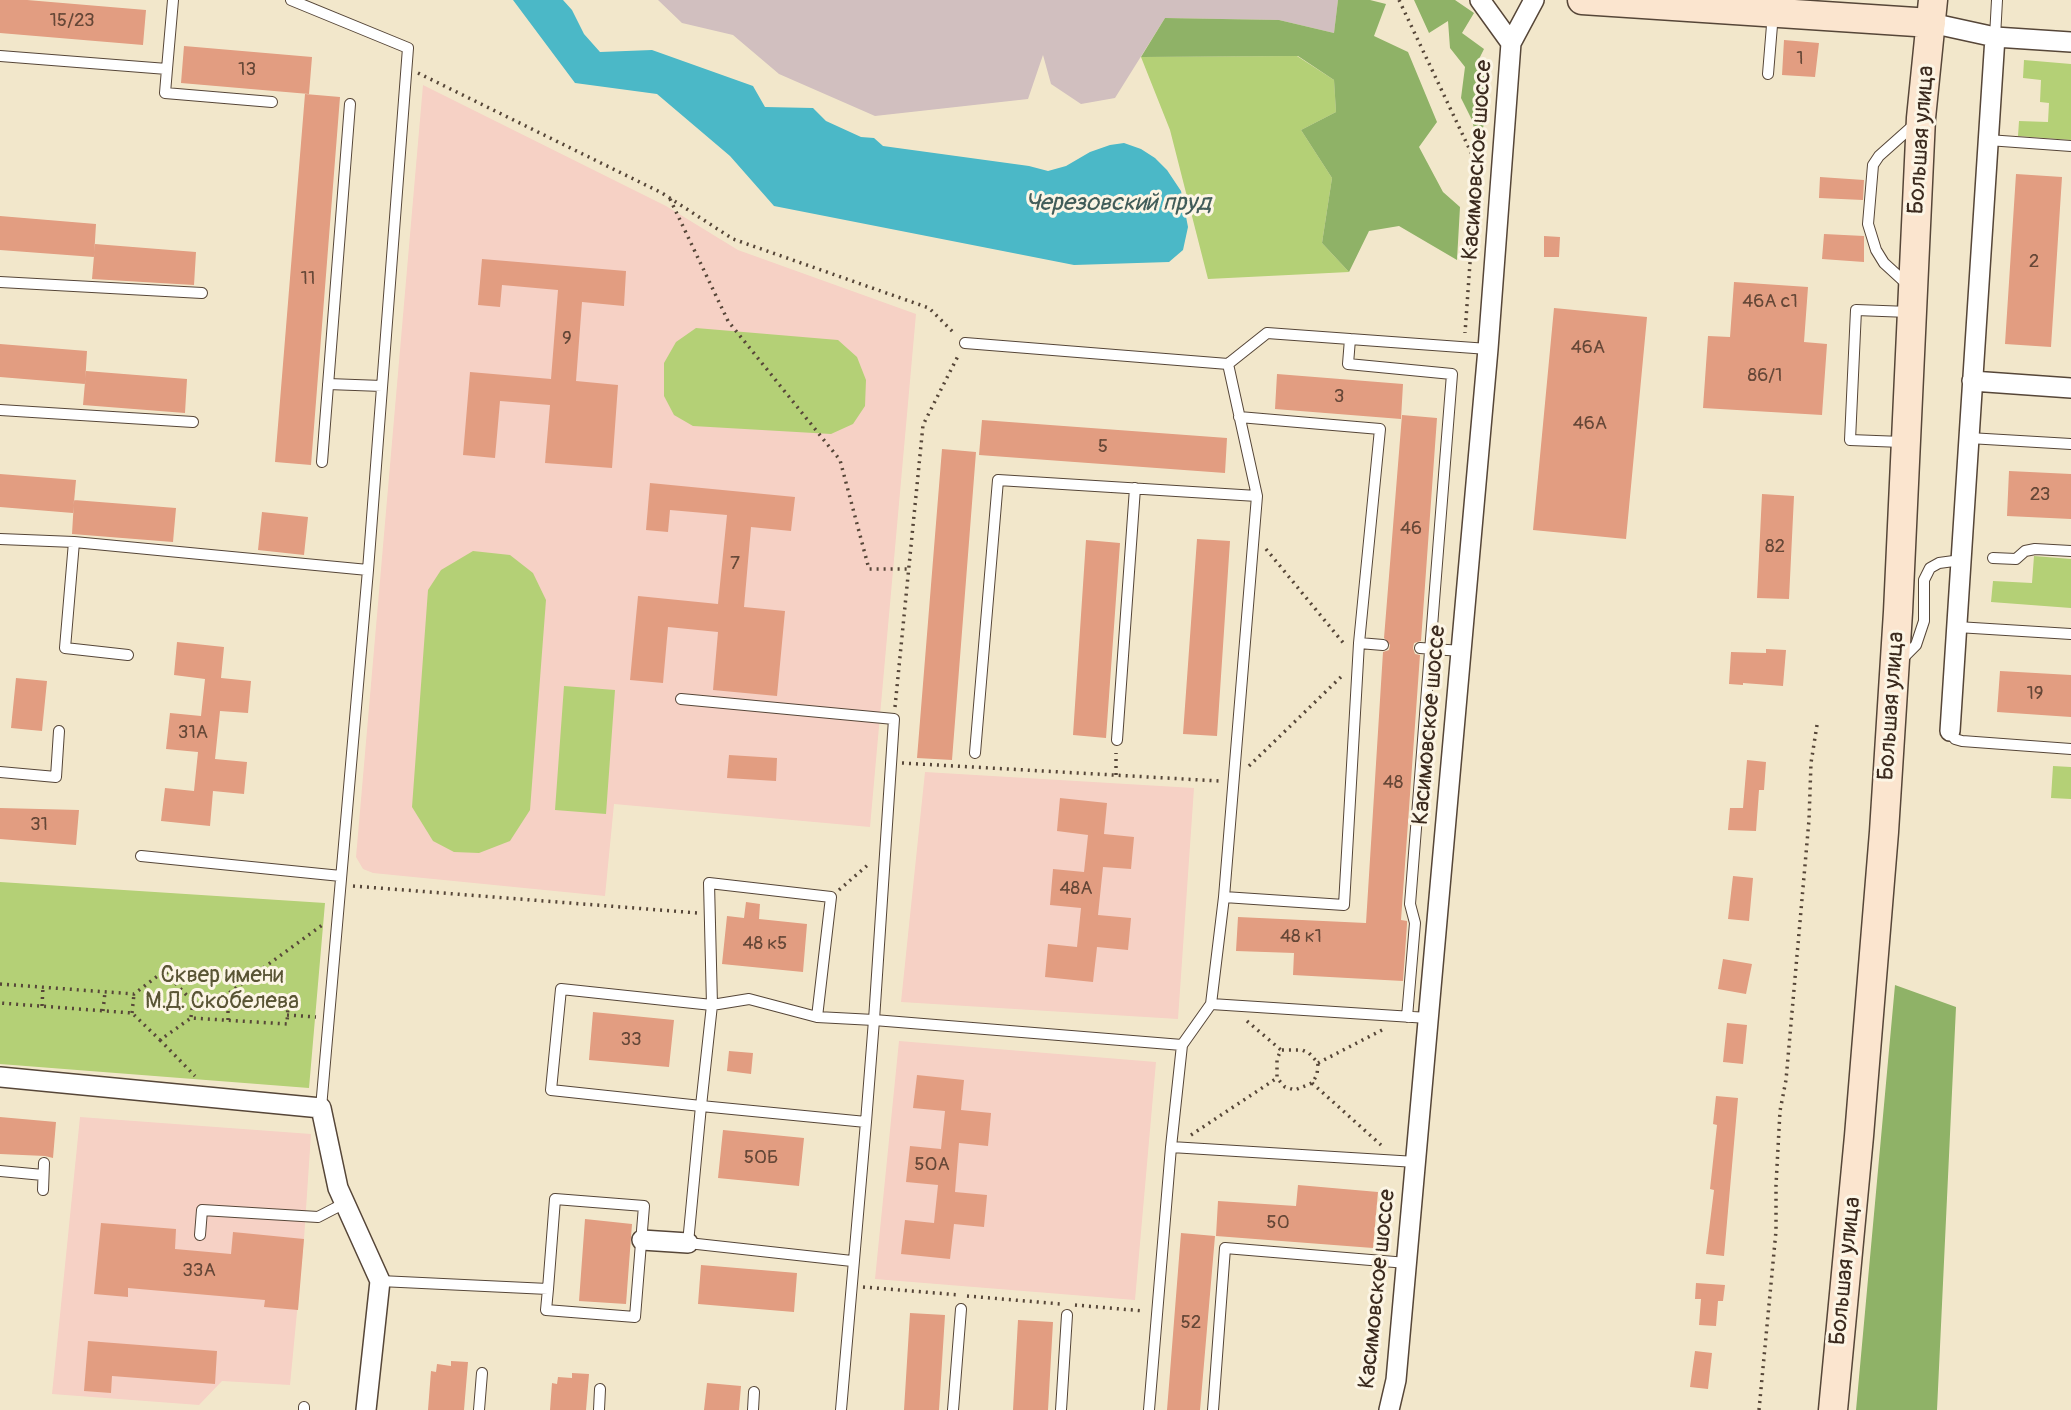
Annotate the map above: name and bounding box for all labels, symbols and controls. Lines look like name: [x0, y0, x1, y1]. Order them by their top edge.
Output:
house number: 15/23: [49, 10, 95, 32]
house number: 1: [1796, 48, 1804, 70]
house number: 13: [238, 59, 256, 81]
street label: Касимовское шоссе: [1457, 59, 1499, 261]
street label: Большая улица: [1903, 65, 1941, 215]
water label: Черезовский пруд: [1025, 190, 1211, 218]
house number: 2: [2029, 251, 2039, 273]
house number: 11: [301, 268, 315, 290]
house number: 46А с1: [1742, 291, 1798, 313]
house number: 9: [562, 328, 572, 350]
house number: 46А: [1571, 337, 1605, 359]
house number: 86/1: [1748, 365, 1782, 387]
house number: 3: [1334, 386, 1344, 408]
house number: 46А: [1573, 413, 1607, 435]
house number: 5: [1098, 436, 1108, 458]
house number: 23: [2030, 484, 2050, 506]
house number: 46: [1400, 518, 1422, 540]
house number: 82: [1765, 536, 1785, 558]
house number: 7: [730, 553, 740, 575]
street label: Касимовское шоссе: [1408, 624, 1452, 826]
street label: Большая улица: [1873, 631, 1911, 781]
house number: 19: [2026, 683, 2044, 705]
house number: 31А: [178, 722, 208, 744]
house number: 48: [1383, 772, 1403, 794]
house number: 31: [30, 814, 48, 836]
house number: 48А: [1060, 878, 1092, 900]
house number: 48 к1: [1280, 926, 1322, 948]
house number: 48 к5: [743, 933, 787, 955]
park label: Сквер имени М.Д. Скобелева: [145, 962, 299, 1016]
house number: 33: [620, 1029, 642, 1051]
house number: 50Б: [744, 1147, 778, 1169]
house number: 50А: [914, 1154, 950, 1176]
street label: Касимовское шоссе: [1354, 1188, 1402, 1390]
street label: Большая улица: [1824, 1196, 1868, 1346]
house number: 50: [1266, 1212, 1290, 1234]
house number: 33А: [182, 1260, 216, 1282]
house number: 52: [1181, 1312, 1201, 1334]

